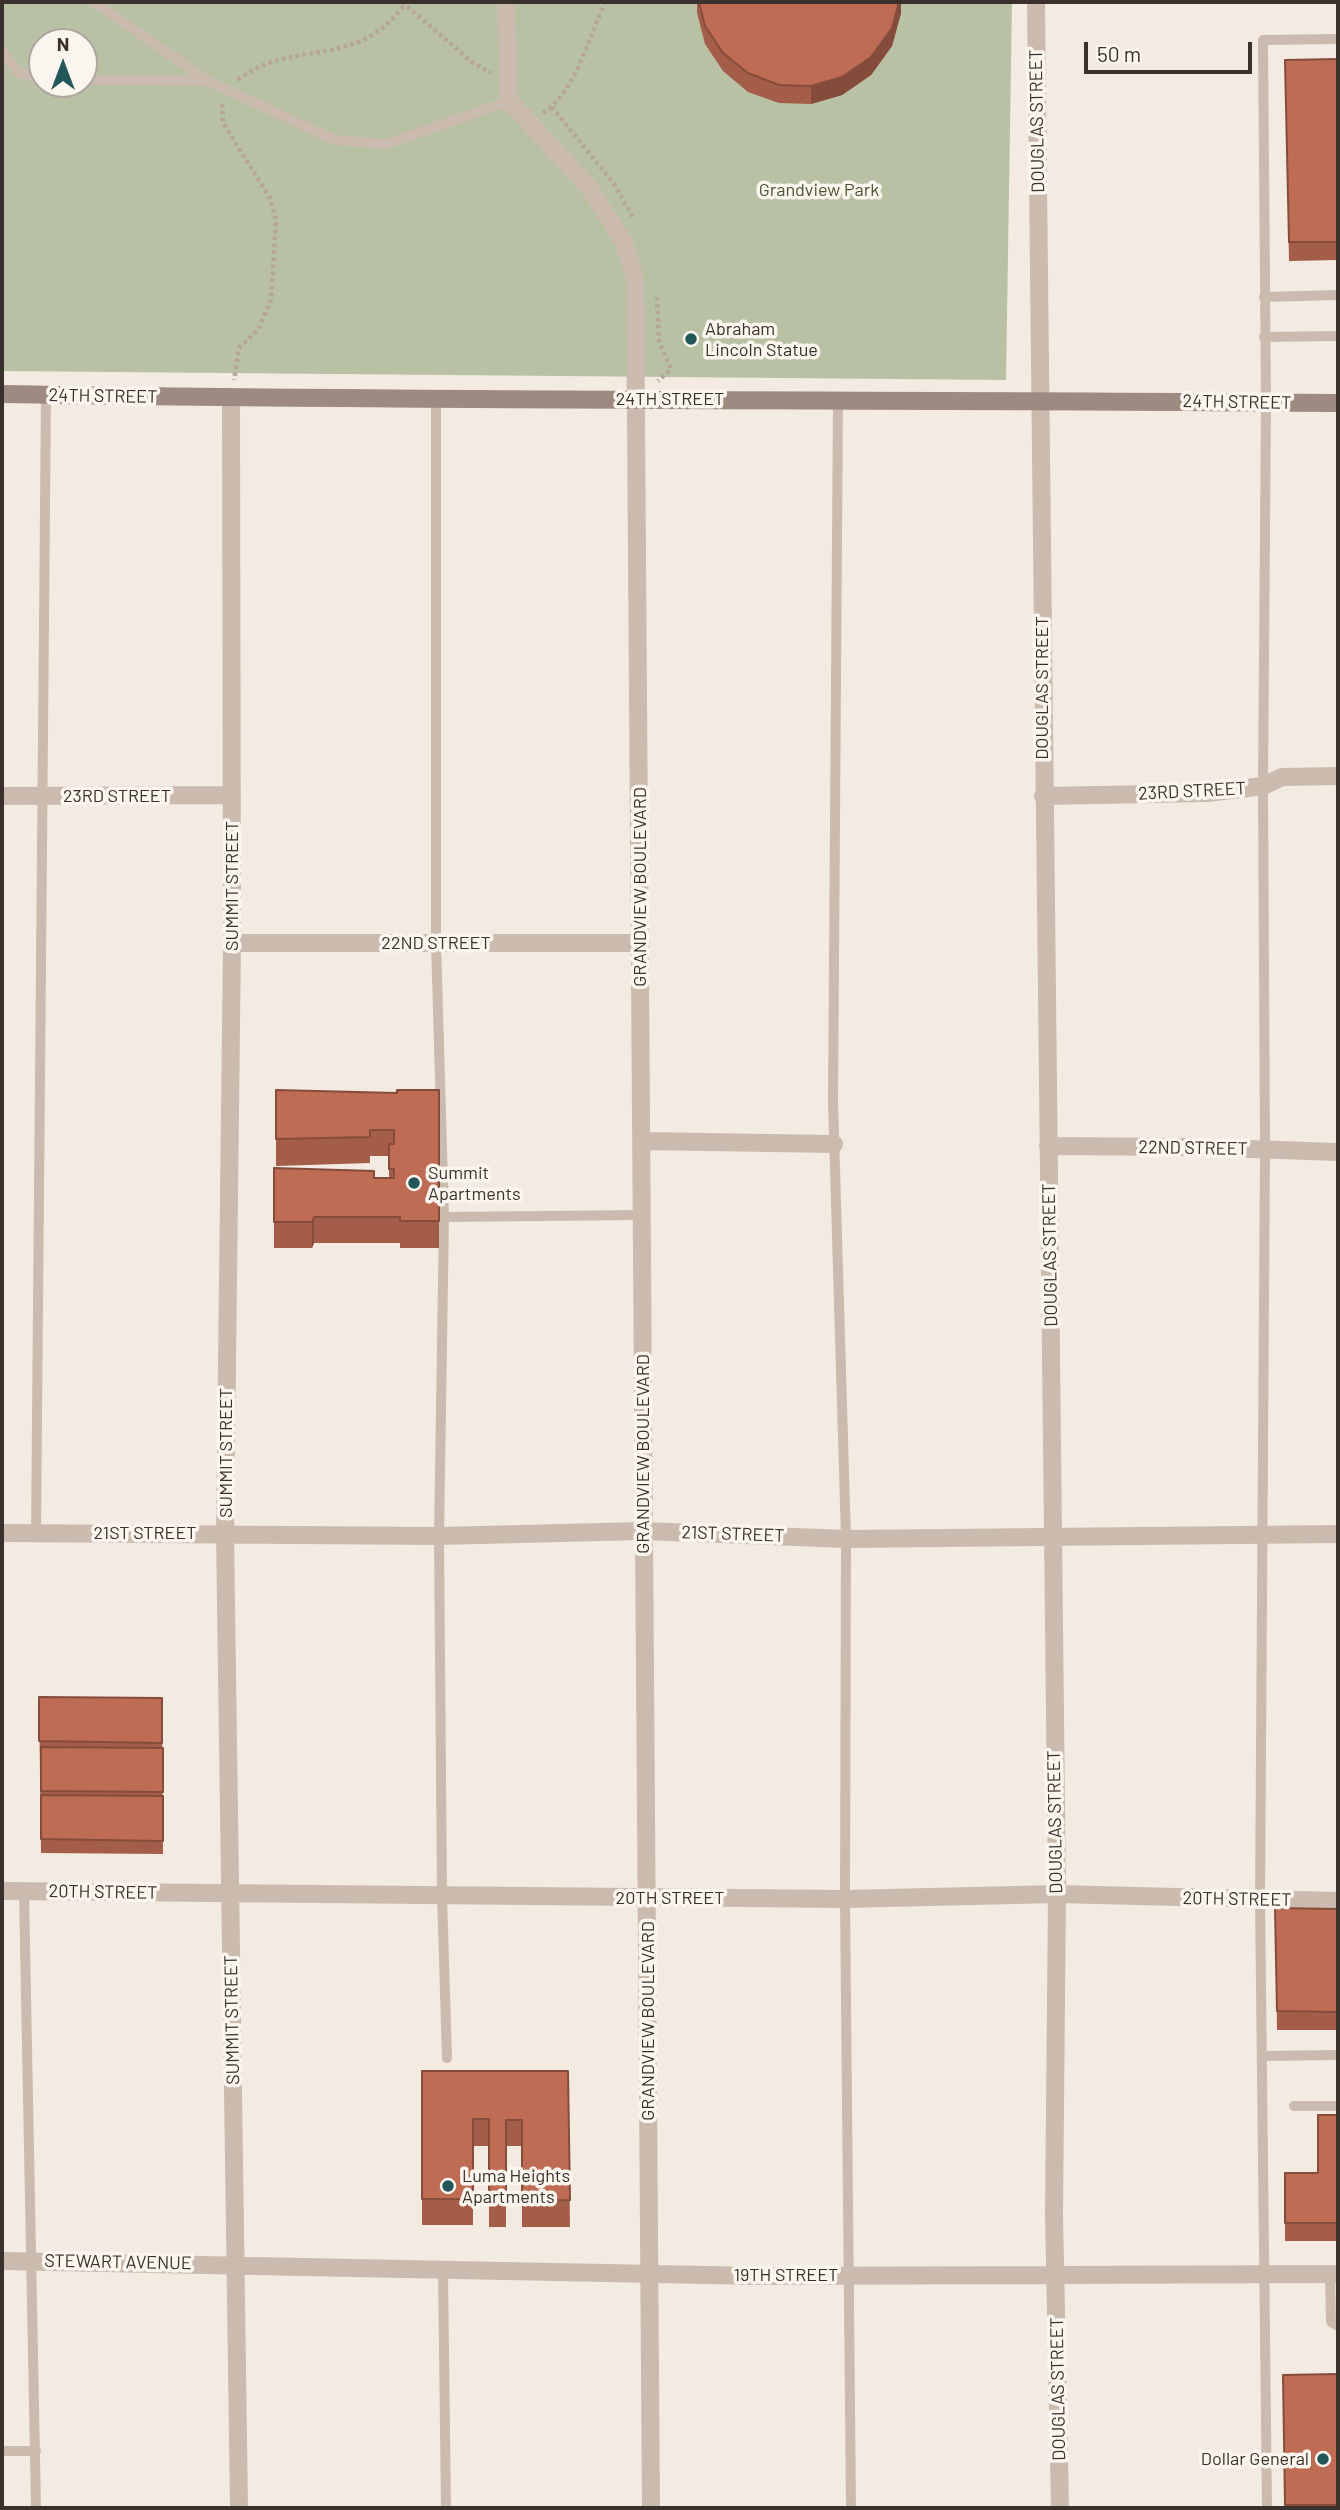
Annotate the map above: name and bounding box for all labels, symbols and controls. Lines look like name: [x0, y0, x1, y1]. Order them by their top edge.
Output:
north arrow: [28, 28, 98, 98]
scale bar: [1088, 28, 1256, 72]
text: N: [57, 32, 69, 55]
text: 50 m: [1097, 41, 1141, 66]
street label: DOUGLAS STREET: [1025, 49, 1049, 193]
park label: Grandview Park: [759, 179, 879, 201]
place label: Abraham Lincoln Statue: [705, 318, 818, 360]
marker: Abraham Lincoln Statue: [683, 331, 699, 347]
street label: 24TH STREET: [49, 384, 157, 408]
street label: 24TH STREET: [616, 388, 724, 410]
street label: 24TH STREET: [1183, 390, 1291, 414]
street label: DOUGLAS STREET: [1031, 616, 1053, 760]
street label: 23RD STREET: [1138, 777, 1246, 805]
street label: 23RD STREET: [63, 785, 171, 807]
street label: GRANDVIEW BOULEVARD: [629, 787, 651, 987]
street label: SUMMIT STREET: [221, 821, 243, 951]
street label: 22ND STREET: [381, 932, 491, 954]
street label: 22ND STREET: [1138, 1136, 1248, 1160]
place label: Summit Apartments: [428, 1162, 521, 1204]
marker: Summit Apartments: [406, 1175, 422, 1191]
street label: DOUGLAS STREET: [1038, 1183, 1062, 1327]
street label: GRANDVIEW BOULEVARD: [632, 1354, 654, 1554]
street label: SUMMIT STREET: [215, 1388, 237, 1518]
street label: 21ST STREET: [681, 1521, 785, 1547]
street label: 21ST STREET: [93, 1522, 197, 1544]
street label: DOUGLAS STREET: [1043, 1750, 1067, 1894]
street label: 20TH STREET: [48, 1880, 158, 1904]
street label: 20TH STREET: [616, 1887, 724, 1909]
street label: 20TH STREET: [1182, 1887, 1292, 1911]
street label: GRANDVIEW BOULEVARD: [637, 1921, 659, 2121]
street label: SUMMIT STREET: [220, 1955, 244, 2085]
place label: Luma Heights Apartments: [462, 2165, 570, 2208]
marker: Luma Heights Apartments: [440, 2178, 456, 2194]
street label: STEWART AVENUE: [44, 2250, 192, 2274]
street label: 19TH STREET: [734, 2264, 838, 2286]
street label: DOUGLAS STREET: [1046, 2317, 1070, 2461]
place label: Dollar General: [1201, 2448, 1309, 2470]
marker: Dollar General: [1315, 2451, 1331, 2467]

